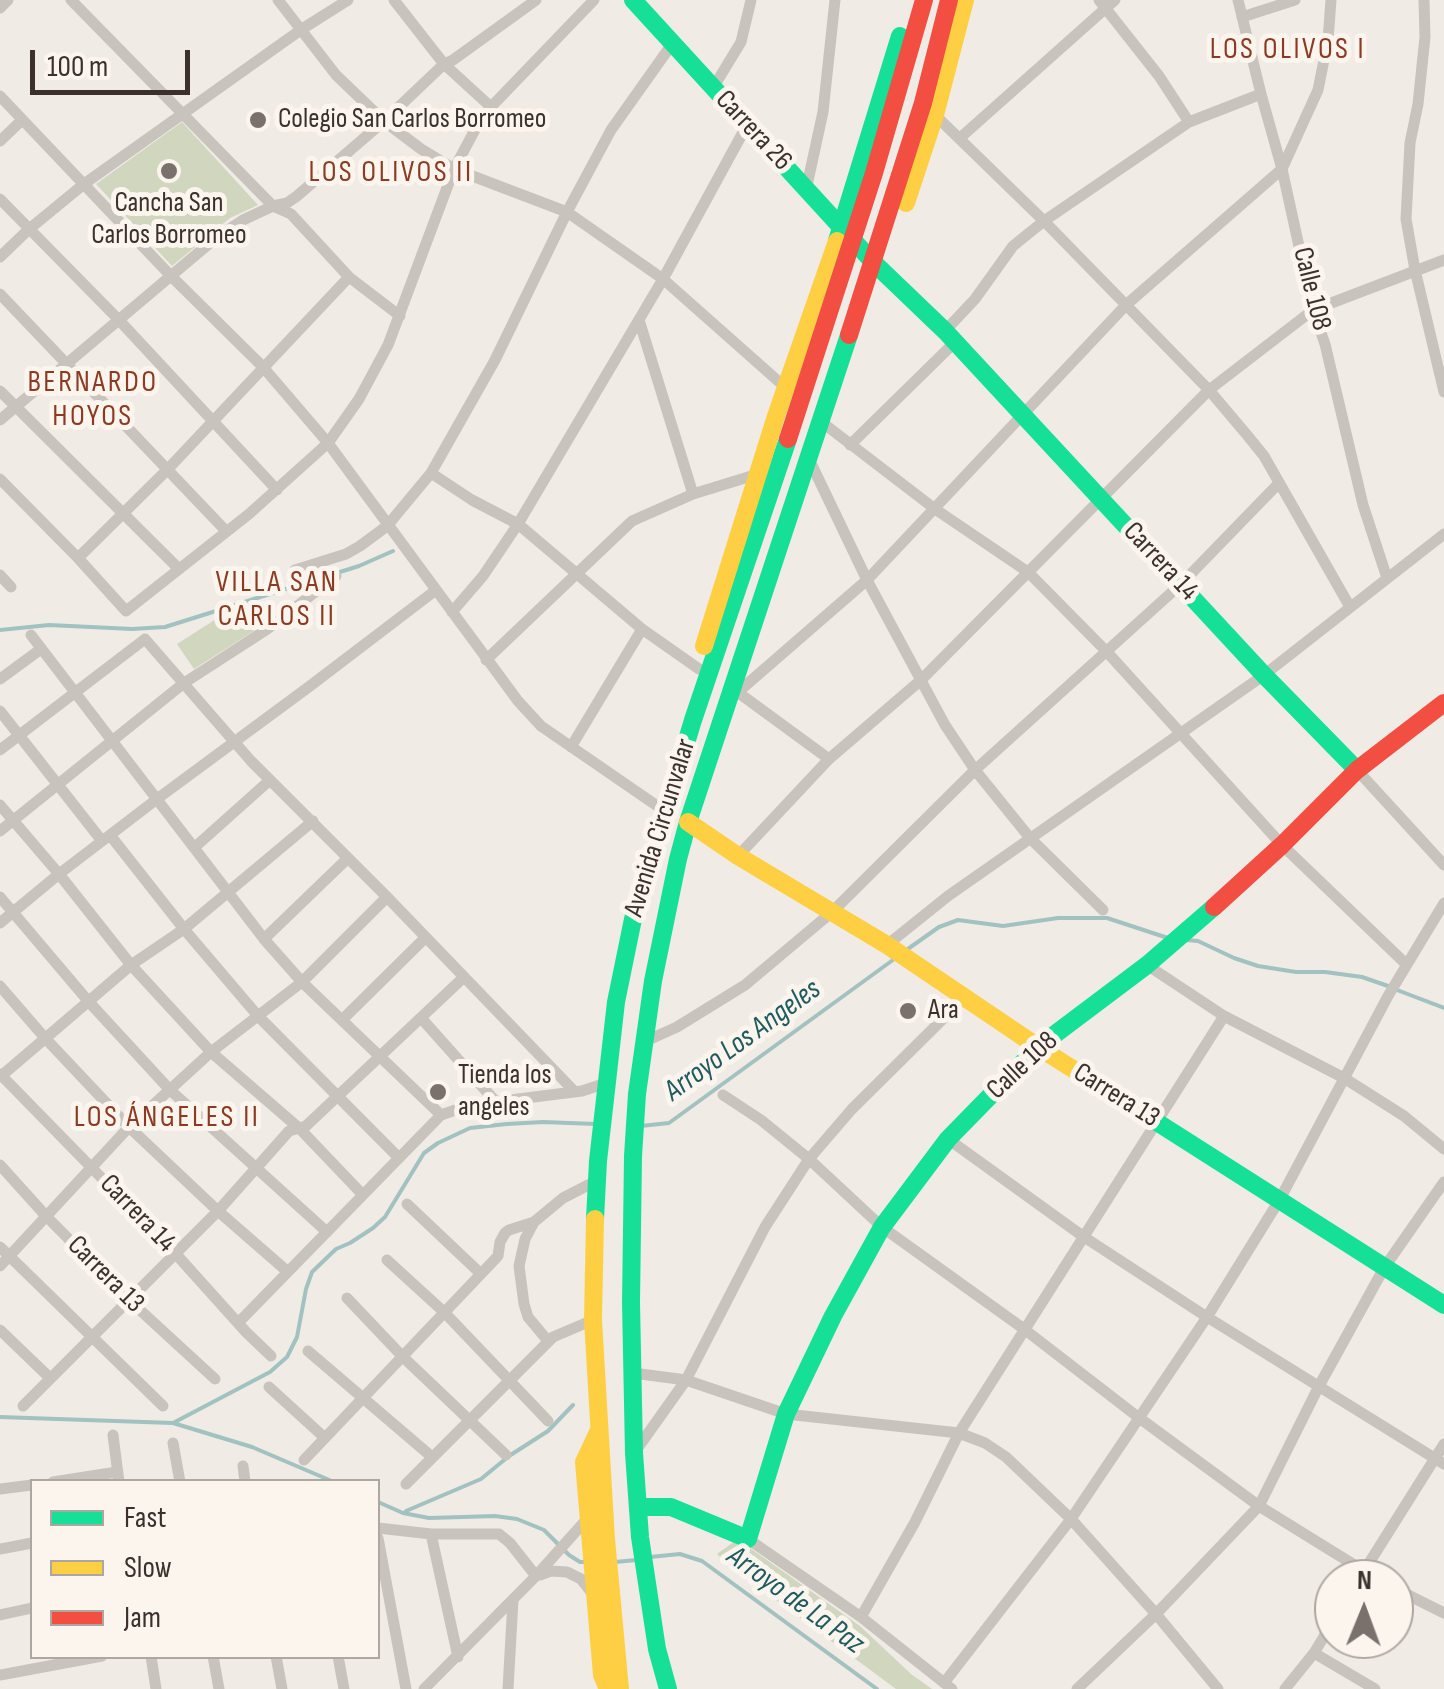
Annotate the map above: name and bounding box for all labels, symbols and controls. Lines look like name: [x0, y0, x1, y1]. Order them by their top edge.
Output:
scale bar: [35, 30, 195, 92]
district label: LOS OLIVOS I: [1210, 32, 1366, 68]
text: 100 m: [47, 49, 108, 85]
street label: Carrera 26: [708, 84, 798, 178]
place label: Colegio San Carlos Borromeo: [278, 103, 546, 137]
marker: Colegio San Carlos Borromeo: [247, 109, 269, 131]
district label: LOS OLIVOS II: [309, 155, 473, 191]
marker: Cancha San Carlos Borromeo: [158, 160, 180, 182]
place label: Cancha San Carlos Borromeo: [91, 187, 247, 253]
street label: Calle 108: [1284, 244, 1338, 334]
district label: BERNARDO HOYOS: [27, 365, 159, 436]
street label: Carrera 14: [1115, 516, 1205, 608]
district label: VILLA SAN CARLOS II: [215, 565, 339, 636]
street label: Avenida Circunvalar: [618, 735, 704, 921]
water label: Arroyo Los Angeles: [658, 972, 828, 1110]
place label: Ara: [928, 994, 959, 1028]
marker: Ara: [897, 1000, 919, 1022]
street label: Calle 108: [981, 1025, 1065, 1107]
street label: Carrera 13: [1067, 1057, 1165, 1135]
place label: Tienda los angeles: [458, 1059, 552, 1125]
marker: Tienda los angeles: [427, 1081, 449, 1103]
district label: LOS ÁNGELES II: [74, 1100, 260, 1136]
street label: Carrera 14: [92, 1168, 182, 1260]
street label: Carrera 13: [59, 1229, 151, 1321]
legend: [30, 1479, 380, 1659]
text: Fast: [124, 1500, 166, 1536]
water label: Arroyo de La Paz: [719, 1539, 871, 1663]
text: Slow: [124, 1550, 172, 1586]
north arrow: [1314, 1559, 1414, 1659]
text: N: [1357, 1564, 1372, 1597]
text: Jam: [124, 1600, 161, 1636]

